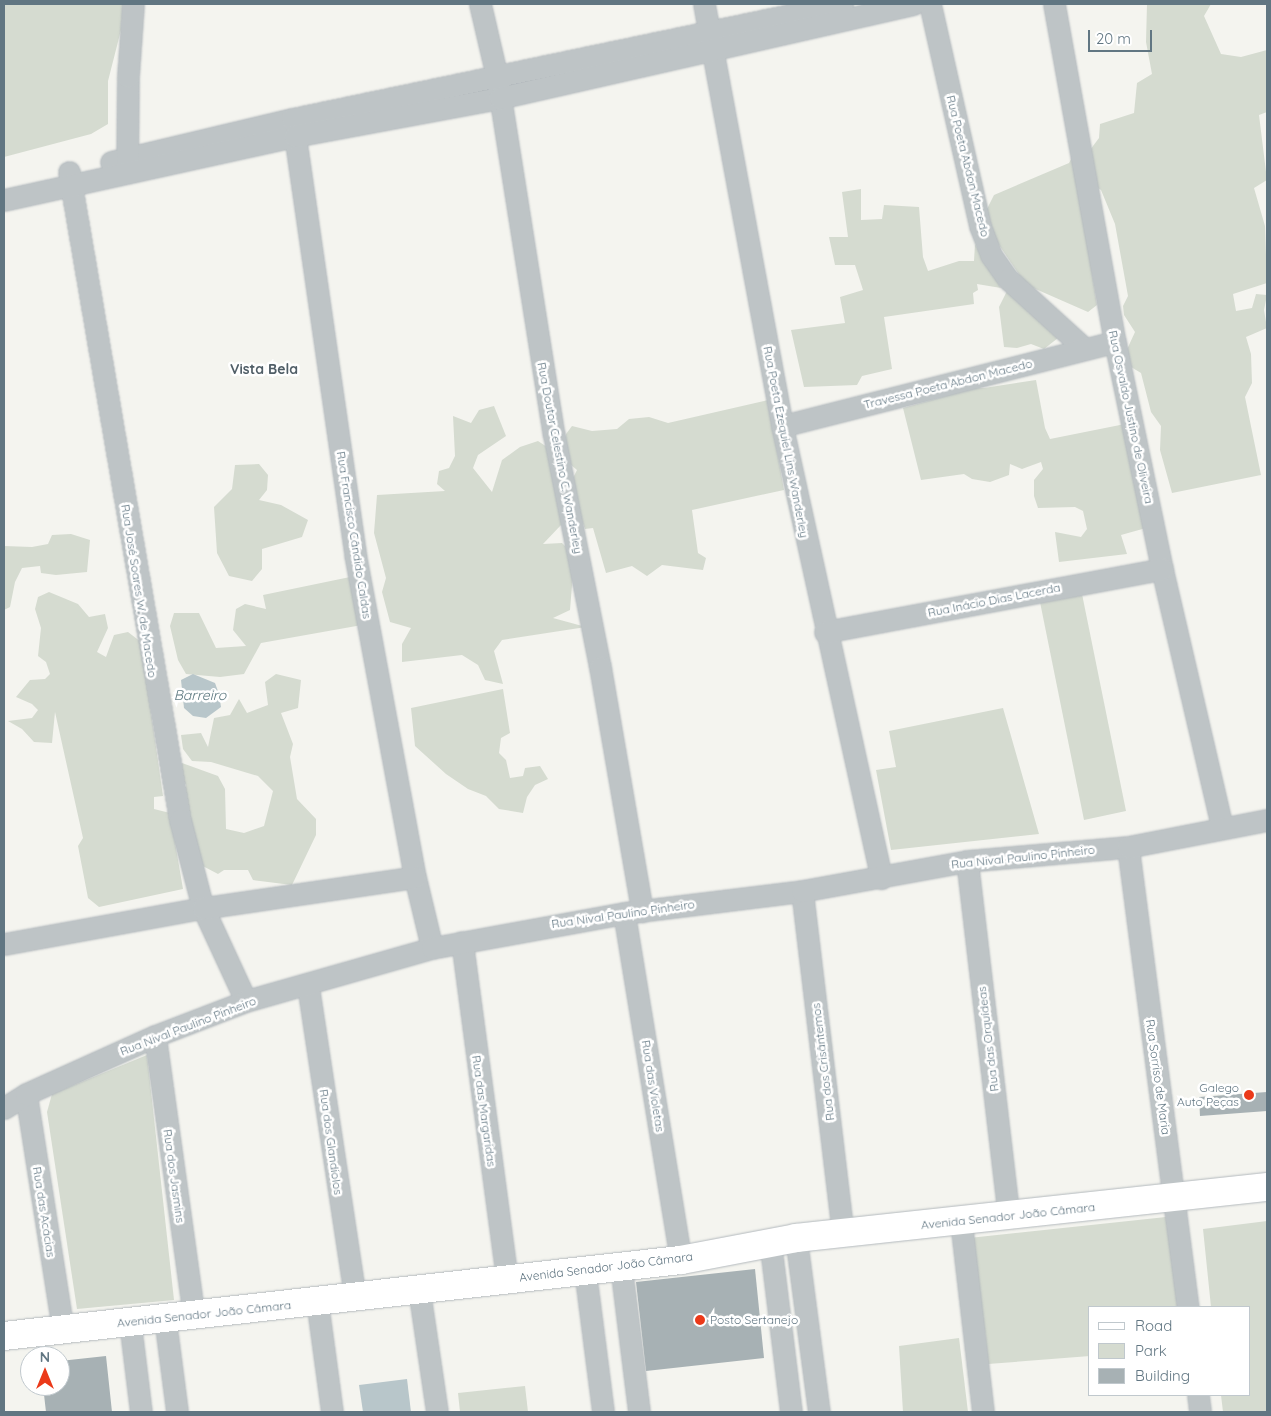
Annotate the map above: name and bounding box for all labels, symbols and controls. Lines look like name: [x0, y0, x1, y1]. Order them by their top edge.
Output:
scale bar: [1091, 20, 1155, 52]
text: 20 m: [1096, 29, 1131, 48]
street label: Rua Poeta Abdon Macedo: [943, 94, 993, 238]
street label: Rua Osvaldo Justino de Oliveira: [1106, 329, 1156, 505]
street label: Rua Poeta Ezequiel Lins Wanderley: [760, 345, 812, 539]
street label: Travessa Poeta Abdon Macedo: [862, 356, 1034, 412]
district label: Vista Bela: [230, 361, 298, 377]
street label: Rua Doutor Celestino C. Wanderley: [534, 361, 586, 555]
street label: Rua Francisco Cândido Caldas: [334, 450, 374, 620]
street label: Rua José Soares W. de Macedo: [118, 503, 160, 679]
street label: Rua Inácio Dias Lacerda: [926, 580, 1062, 620]
water label: Barreiro: [174, 687, 226, 703]
street label: Rua Nival Paulino Pinheiro: [950, 842, 1096, 872]
street label: Rua Nival Paulino Pinheiro: [550, 897, 696, 931]
street label: Rua das Orquídeas: [974, 986, 1002, 1092]
street label: Rua Nival Paulino Pinheiro: [118, 993, 258, 1059]
street label: Rua dos Crisântemos: [809, 1002, 837, 1122]
street label: Rua Sorriso de Maria: [1143, 1018, 1173, 1136]
street label: Rua das Violetas: [639, 1039, 667, 1133]
street label: Rua das Margaridas: [469, 1054, 499, 1168]
place label: Galego Auto Peças: [1177, 1081, 1239, 1109]
street label: Rua dos Glandiolos: [316, 1088, 346, 1196]
marker: Galego Auto Peças: [1243, 1089, 1255, 1101]
street label: Rua dos Jasmins: [160, 1128, 188, 1224]
street label: Rua das Acácias: [30, 1166, 58, 1258]
street label: Avenida Senador João Câmara: [920, 1200, 1096, 1232]
street label: Avenida Senador João Câmara: [518, 1249, 694, 1285]
street label: Avenida Senador João Câmara: [116, 1298, 292, 1330]
legend: [1088, 1306, 1251, 1396]
place label: Posto Sertanejo: [710, 1313, 798, 1327]
marker: Posto Sertanejo: [694, 1314, 706, 1326]
text: Road: [1135, 1316, 1172, 1335]
text: Park: [1135, 1341, 1167, 1360]
north arrow: [20, 1346, 70, 1396]
text: N: [40, 1348, 50, 1366]
text: Building: [1135, 1366, 1190, 1385]

